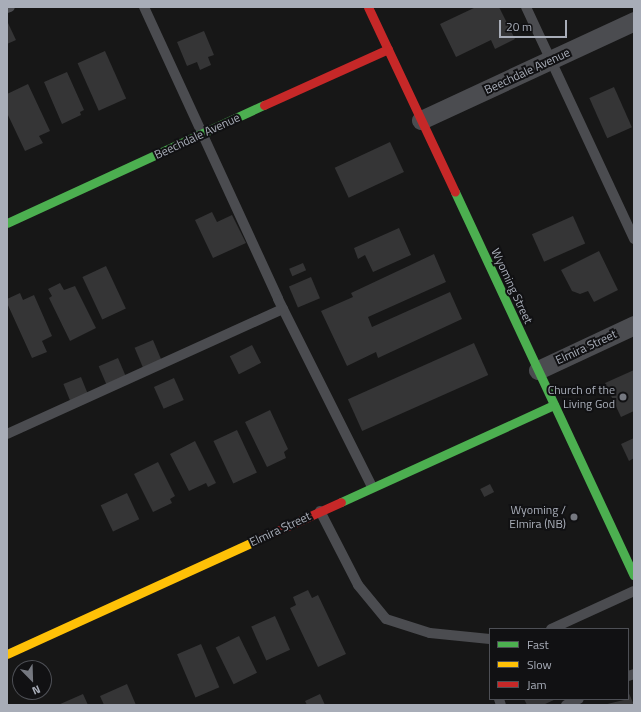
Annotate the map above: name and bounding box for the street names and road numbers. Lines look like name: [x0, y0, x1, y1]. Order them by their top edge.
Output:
street label: Beechdale Avenue: [482, 45, 572, 97]
street label: Beechdale Avenue: [152, 110, 242, 162]
street label: Wyoming Street: [488, 246, 536, 326]
street label: Elmira Street: [553, 327, 619, 367]
street label: Elmira Street: [247, 509, 313, 549]

